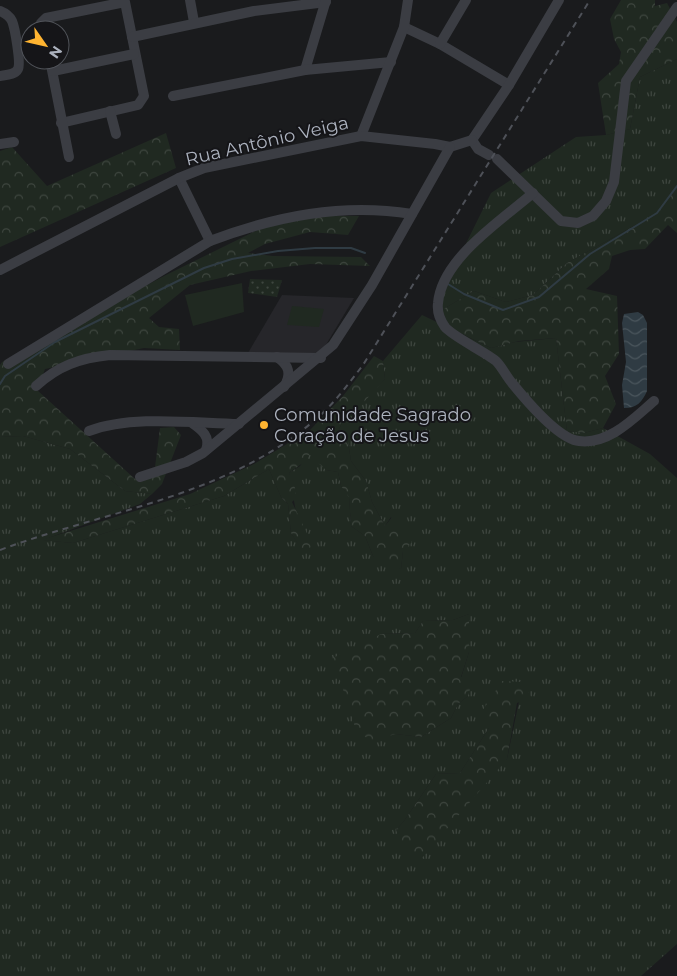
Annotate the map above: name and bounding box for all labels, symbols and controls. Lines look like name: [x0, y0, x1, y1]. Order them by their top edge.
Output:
north arrow: [20, 20, 70, 70]
text: N: [45, 43, 66, 62]
street label: Rua Antônio Veiga: [183, 111, 351, 171]
place label: Comunidade Sagrado Coração de Jesus: [274, 404, 471, 447]
marker: Comunidade Sagrado Coração de Jesus: [258, 419, 270, 431]

